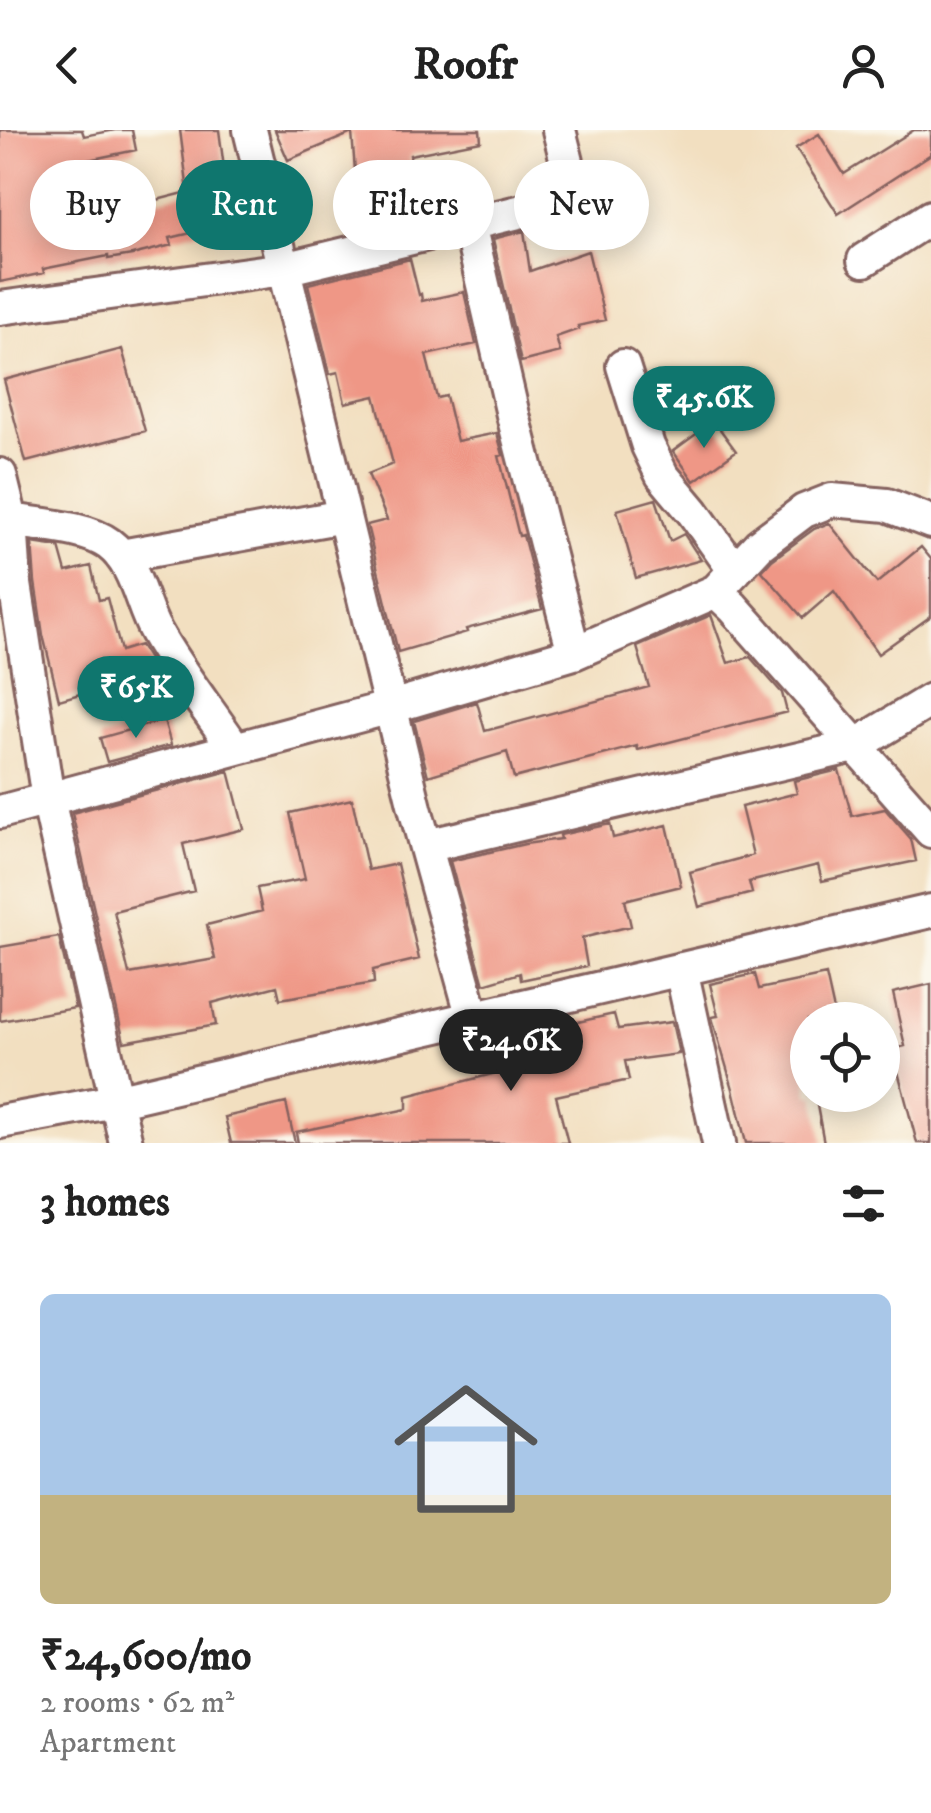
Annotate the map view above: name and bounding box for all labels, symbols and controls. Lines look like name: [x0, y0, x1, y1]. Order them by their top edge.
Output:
text: Roofr: [413, 37, 518, 93]
icon: back: [40, 38, 95, 93]
icon: person: [836, 38, 891, 93]
chip: Buy: [30, 160, 156, 250]
chip: Rent: [176, 160, 313, 250]
chip: Filters: [333, 160, 494, 250]
chip: New: [514, 160, 649, 250]
pin: ₹45.6K: [623, 366, 785, 451]
text: ₹45.6K: [655, 378, 753, 418]
pin: ₹65K: [77, 656, 195, 741]
text: ₹65K: [99, 668, 173, 708]
map controls: [790, 1002, 900, 1112]
button: locate: [790, 1002, 900, 1112]
pin: ₹24.6K: [430, 1009, 592, 1094]
text: ₹24.6K: [461, 1021, 561, 1061]
icon: filters: [836, 1176, 891, 1231]
text: 3 homes: [40, 1177, 170, 1229]
icon: home: [376, 1359, 556, 1539]
text: ₹24,600/mo: [40, 1631, 252, 1683]
text: 2 rooms · 62 m²: [40, 1683, 234, 1723]
text: Apartment: [40, 1723, 176, 1763]

